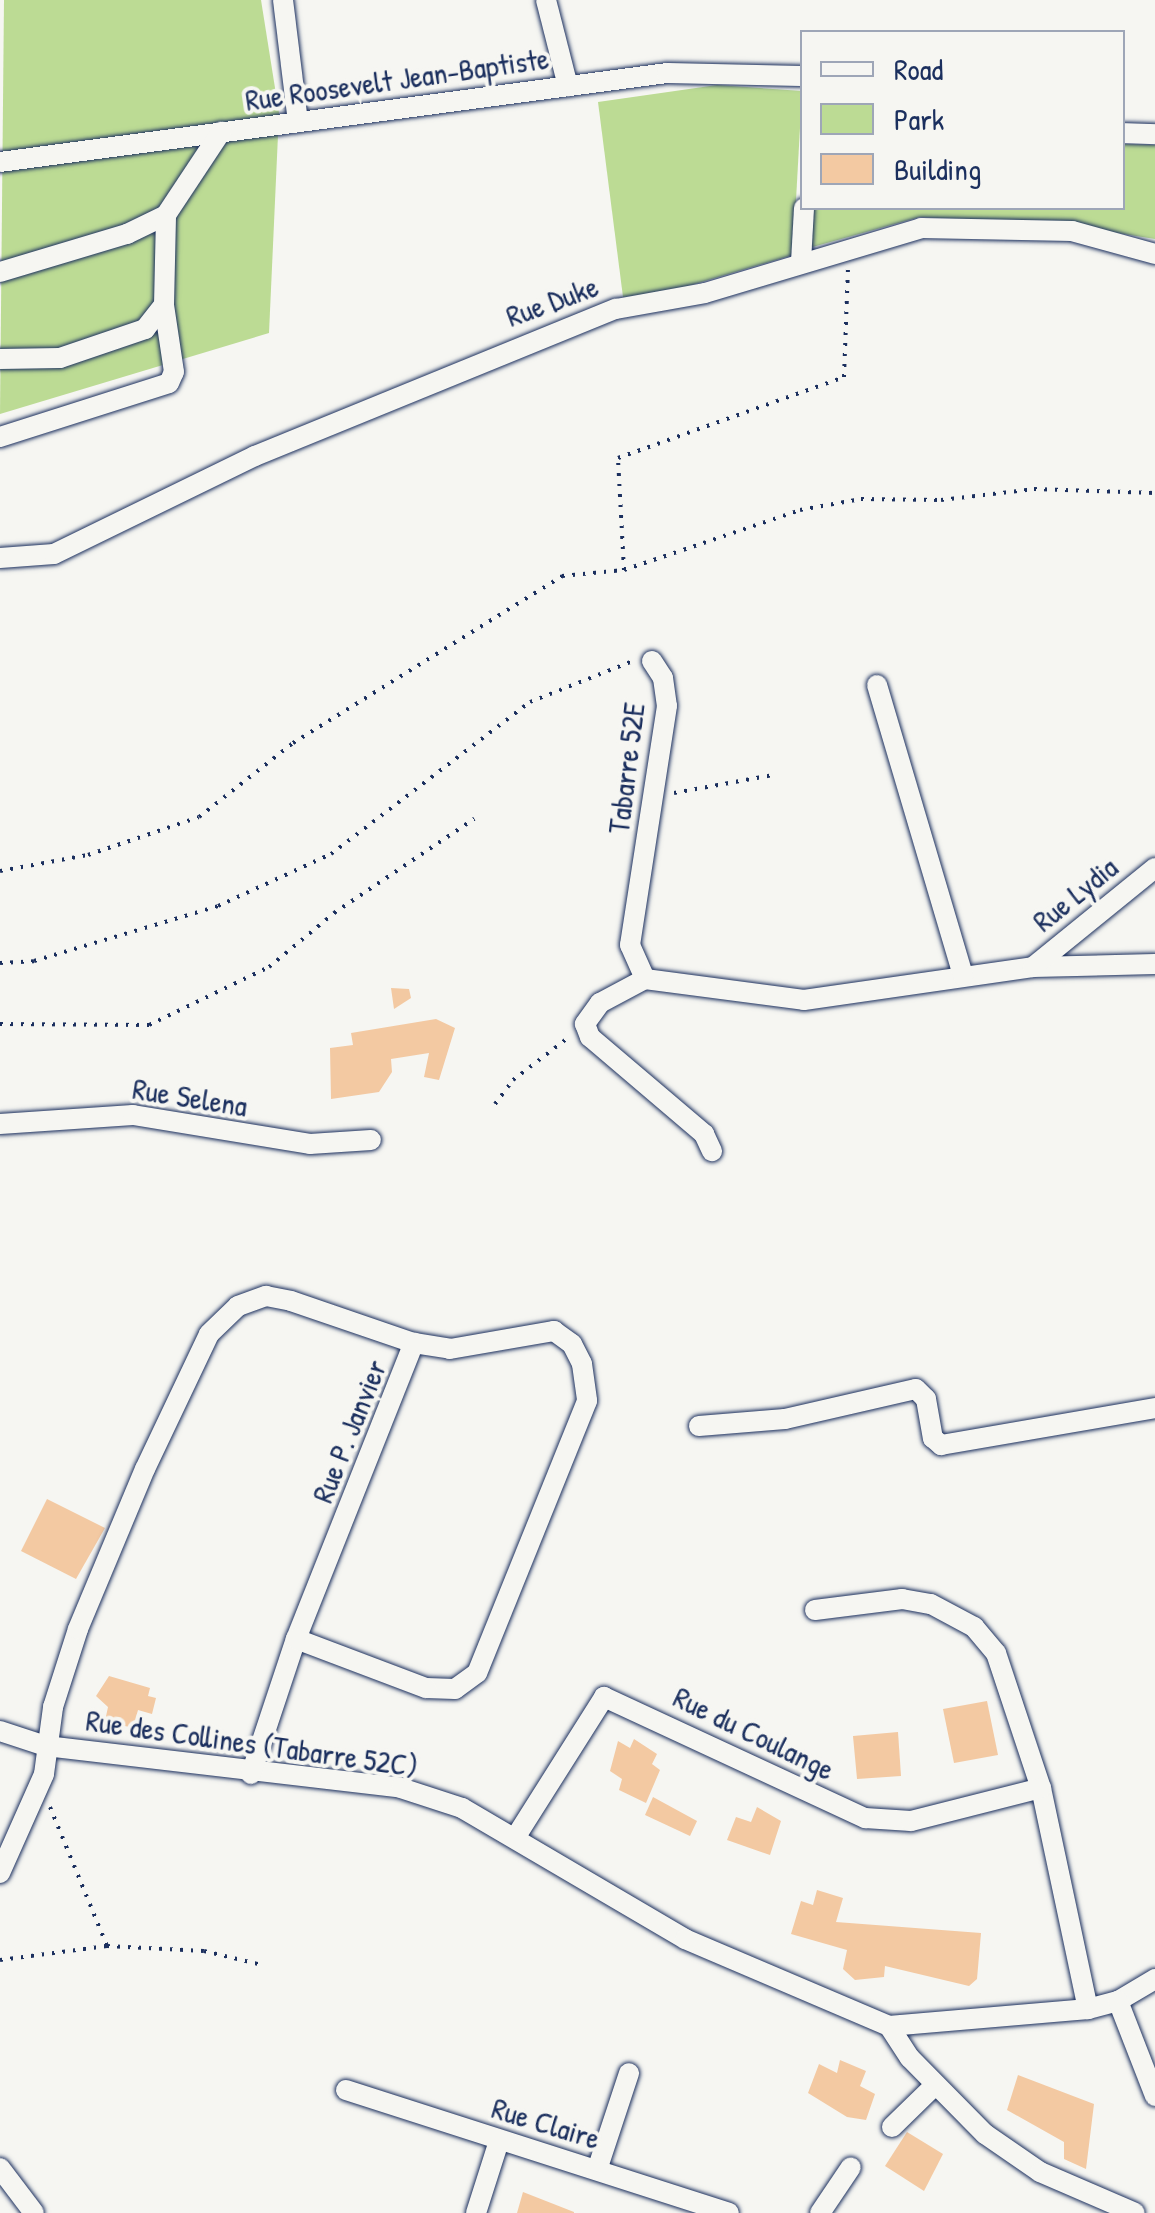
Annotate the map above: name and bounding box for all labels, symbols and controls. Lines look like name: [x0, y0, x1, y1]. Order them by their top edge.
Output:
legend: [800, 30, 1125, 210]
street label: Rue Roosevelt Jean-Baptiste: [243, 40, 551, 118]
text: Road: [894, 49, 943, 89]
text: Park: [894, 99, 944, 139]
text: Building: [894, 149, 981, 189]
street label: Rue Duke: [501, 268, 603, 334]
street label: Tabarre 52E: [600, 700, 652, 836]
street label: Rue Lydia: [1025, 849, 1125, 939]
street label: Rue Selena: [130, 1070, 250, 1124]
street label: Rue P. Janvier: [304, 1354, 394, 1508]
street label: Rue du Coulange: [668, 1679, 840, 1787]
street label: Rue des Collines (Tabarre 52C): [84, 1702, 420, 1784]
street label: Rue Claire: [488, 2090, 604, 2156]

